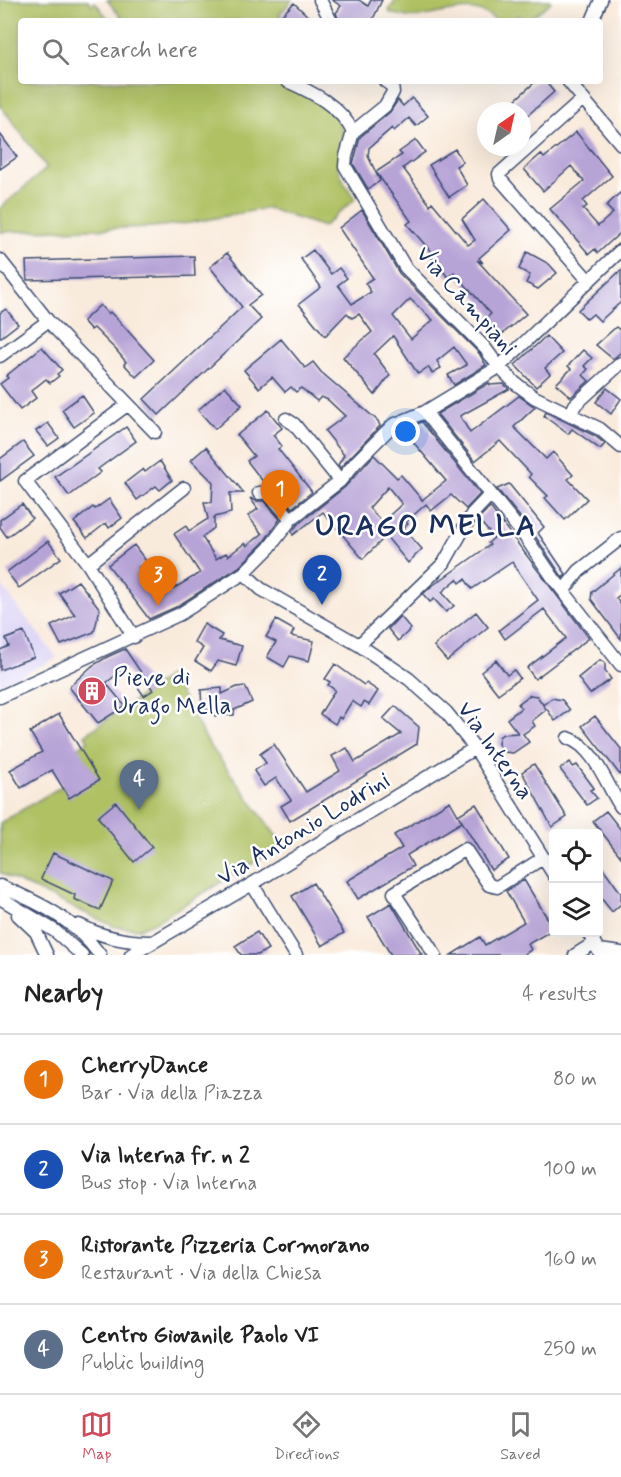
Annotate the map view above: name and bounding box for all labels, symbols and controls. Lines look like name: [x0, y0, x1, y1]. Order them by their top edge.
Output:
search box: [18, 18, 603, 84]
icon: search: [39, 35, 72, 68]
text: Search here: [87, 37, 198, 65]
north arrow: [477, 102, 531, 156]
street label: Via Campiani: [408, 239, 523, 363]
your location: [391, 417, 420, 446]
pin: 1: [260, 470, 300, 520]
district label: URAGO MELLA: [315, 507, 537, 546]
pin: 3: [138, 556, 178, 606]
pin: 2: [302, 556, 342, 605]
place label: Pieve di Urago Mella: [113, 663, 231, 725]
building icon: Pieve di Urago Mella: [76, 675, 108, 707]
street label: Via Interna: [449, 695, 540, 806]
pin: 4: [120, 760, 158, 810]
street label: Via Antonio Lodrini: [211, 765, 396, 893]
map controls: [549, 829, 603, 937]
button: locate: [549, 829, 603, 883]
button: layers: [549, 883, 603, 937]
text: Nearby: [24, 977, 103, 1011]
text: 4 results: [522, 981, 597, 1008]
text: CherryDance: [81, 1052, 208, 1080]
text: 1: [39, 1066, 48, 1093]
text: 80 m: [553, 1066, 597, 1093]
text: Bar · Via della Piazza: [81, 1080, 263, 1107]
text: Via Interna fr. n 2: [81, 1142, 250, 1170]
text: 2: [39, 1156, 48, 1183]
text: 100 m: [543, 1156, 597, 1183]
text: Bus stop · Via Interna: [81, 1170, 257, 1197]
text: Ristorante Pizzeria Cormorano: [81, 1232, 370, 1260]
text: 3: [39, 1246, 48, 1273]
text: 160 m: [544, 1246, 597, 1273]
text: Restaurant · Via della Chiesa: [81, 1260, 322, 1287]
text: Centro Giovanile Paolo VI: [81, 1322, 319, 1350]
text: 4: [38, 1336, 49, 1363]
text: 250 m: [543, 1336, 597, 1363]
text: Public building: [81, 1350, 204, 1377]
tab: Map: [80, 1408, 113, 1465]
tab: Directions: [274, 1408, 340, 1465]
tab: Saved: [500, 1408, 541, 1465]

